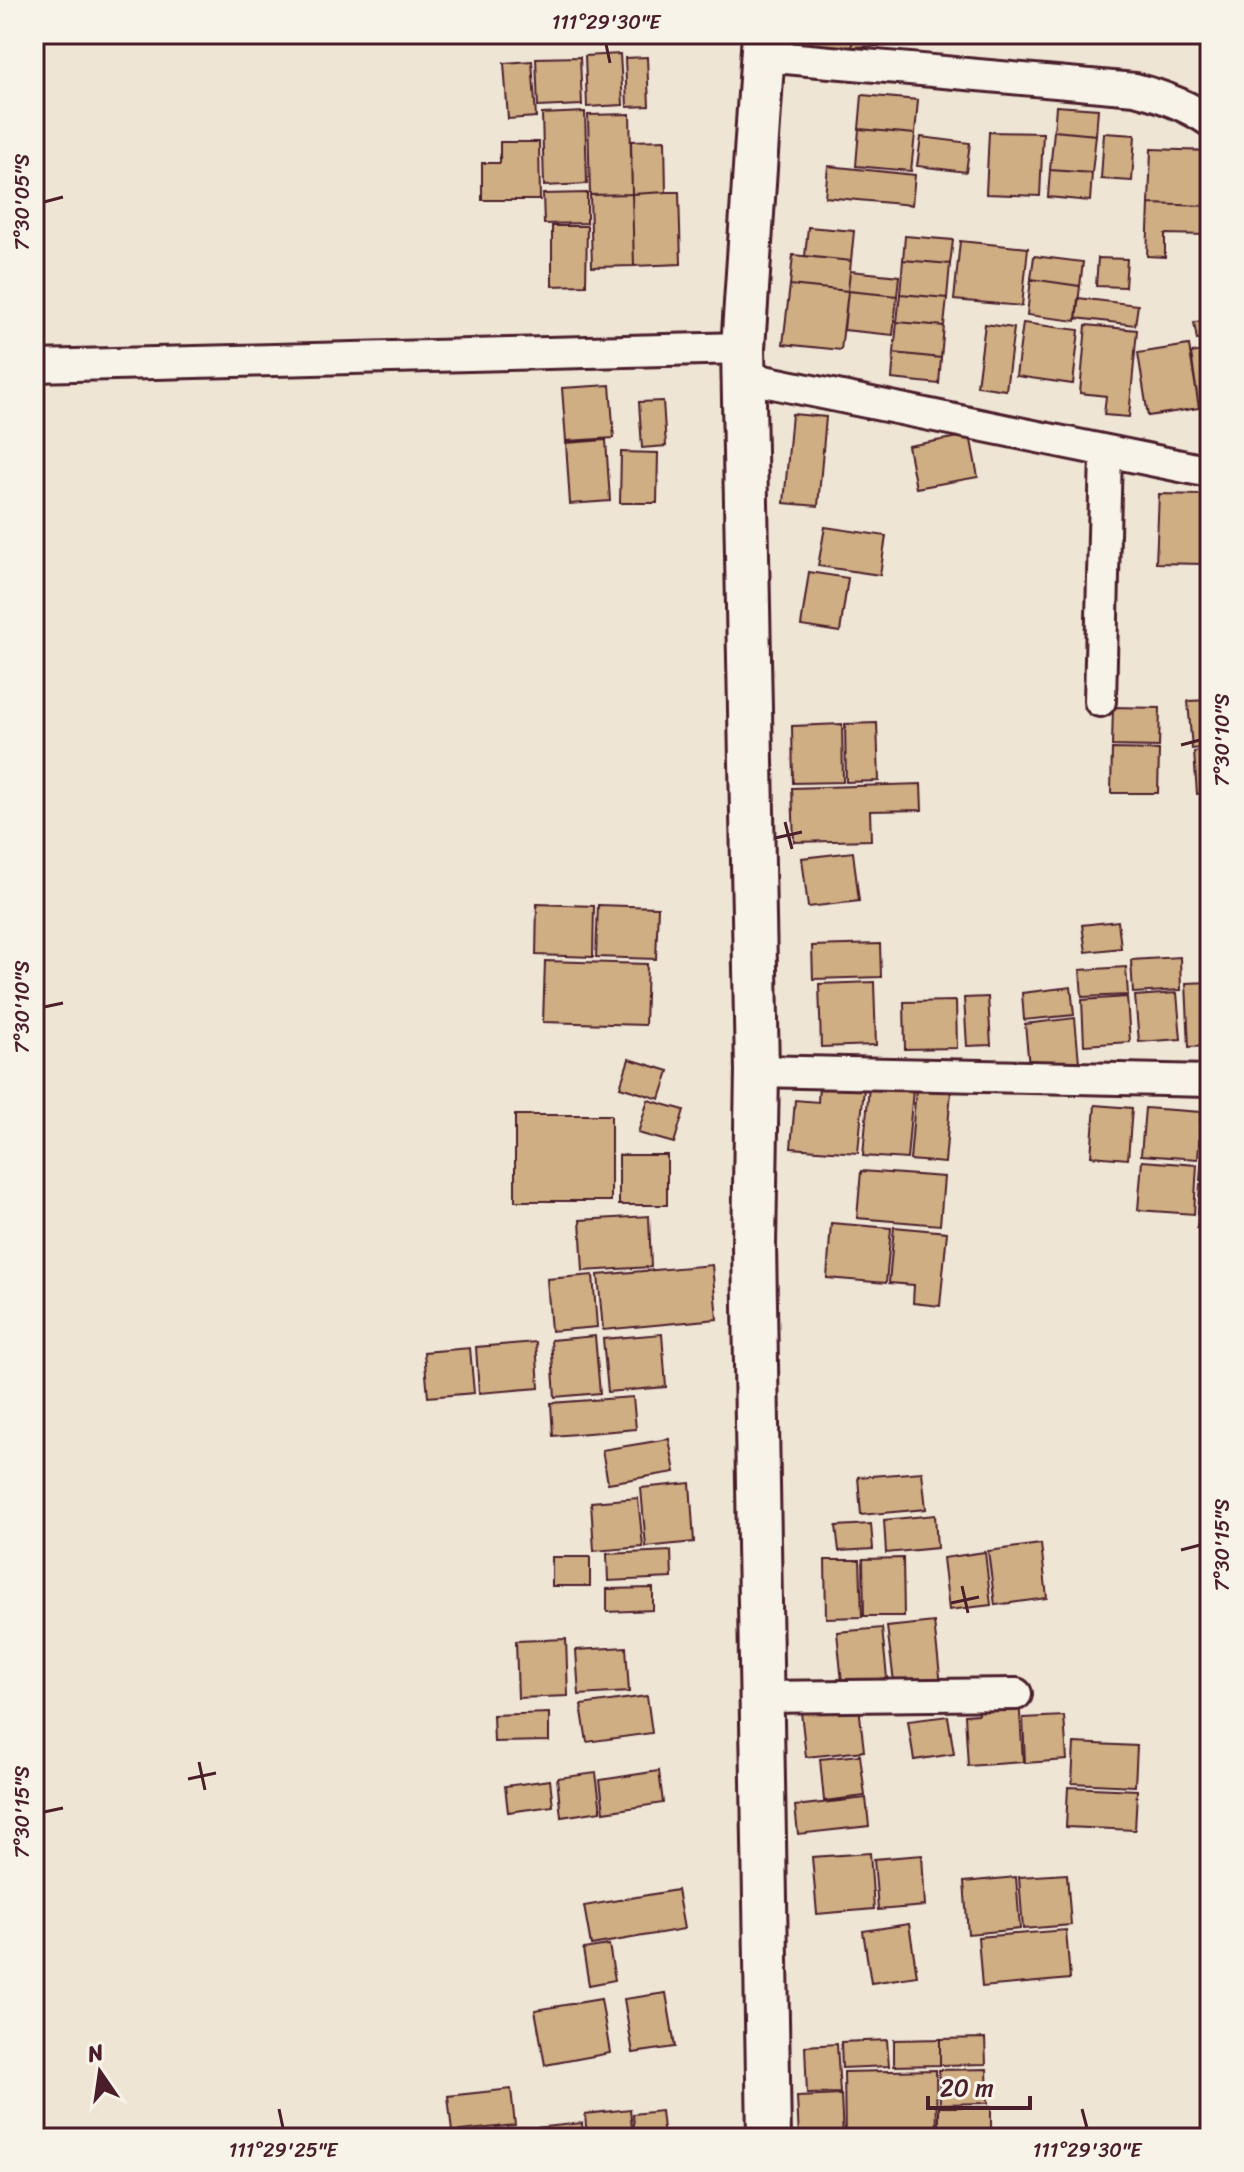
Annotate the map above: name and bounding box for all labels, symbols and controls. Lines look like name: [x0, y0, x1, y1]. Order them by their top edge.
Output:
text: 111°29'30"E: [552, 5, 662, 40]
text: 7°30'05"S: [5, 153, 40, 250]
text: 7°30'10"S: [1205, 693, 1240, 787]
text: 7°30'10"S: [5, 960, 40, 1054]
text: 7°30'15"S: [1205, 1498, 1240, 1591]
text: 7°30'15"S: [5, 1765, 40, 1858]
north arrow: [60, 2032, 140, 2112]
text: N: [83, 2032, 108, 2074]
scale bar: [928, 2060, 1030, 2110]
text: 20 m: [940, 2067, 994, 2109]
text: 111°29'25"E: [229, 2133, 339, 2168]
text: 111°29'30"E: [1033, 2133, 1143, 2168]

